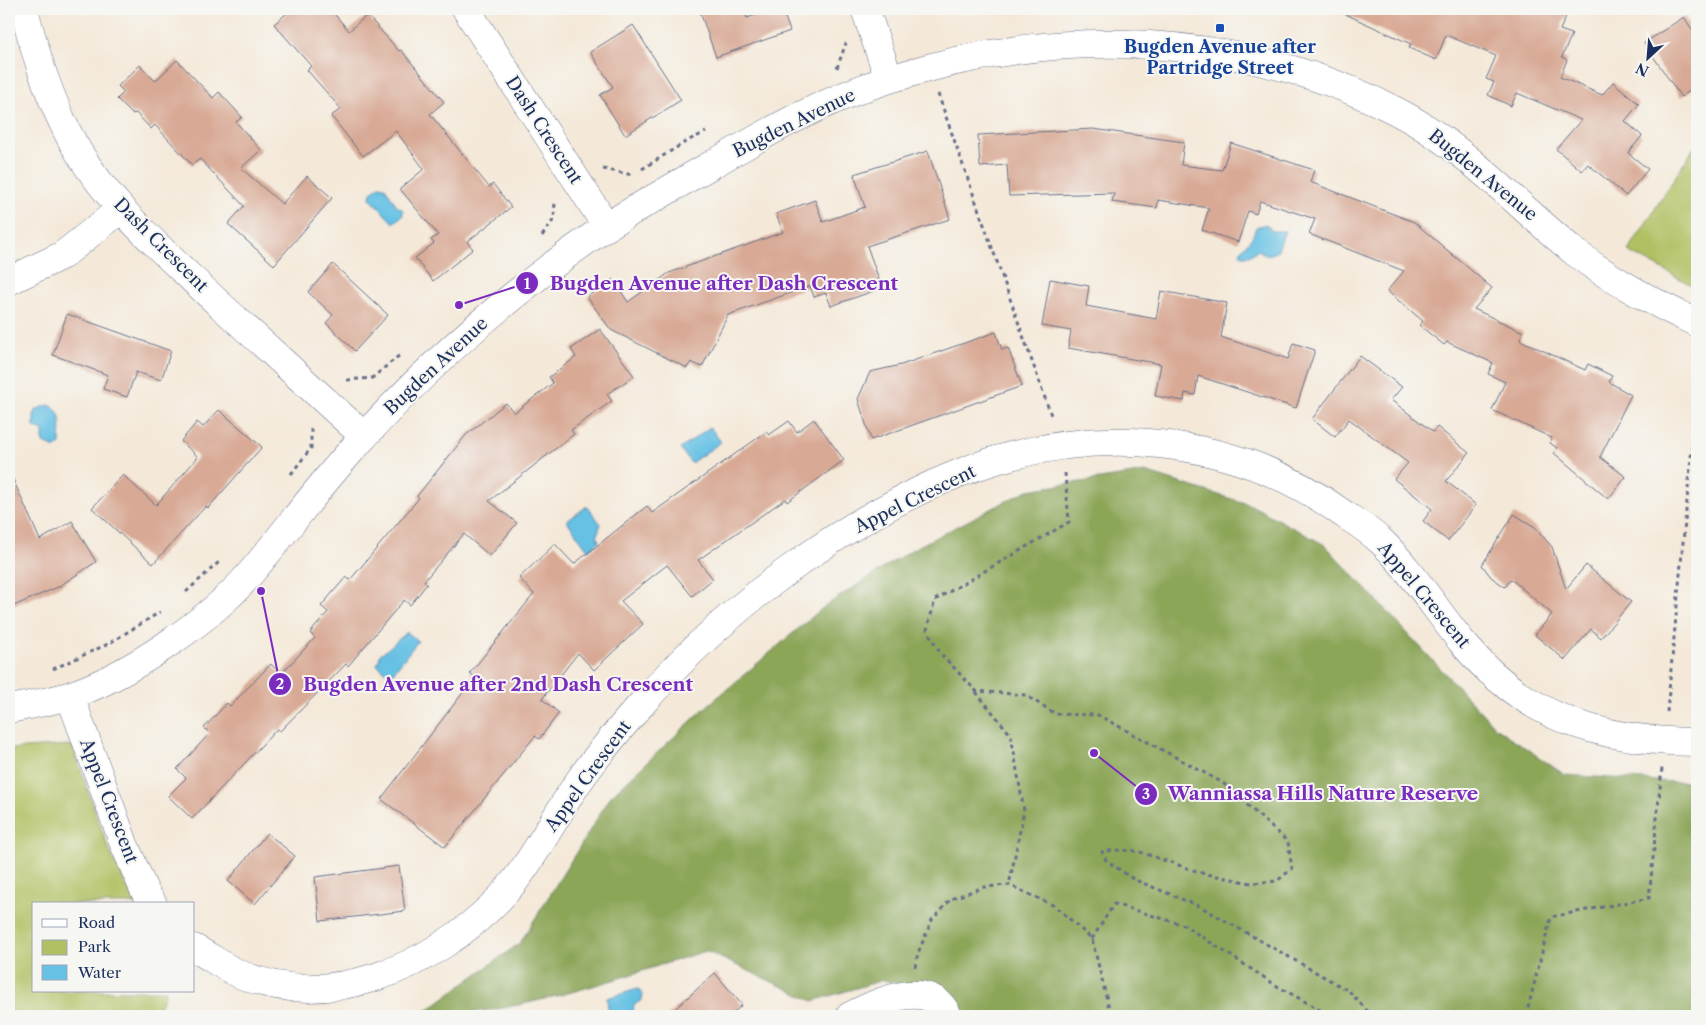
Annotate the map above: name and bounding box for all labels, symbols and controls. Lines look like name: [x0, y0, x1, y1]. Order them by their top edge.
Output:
marker: Bugden Avenue after Partridge Street: [1214, 22, 1226, 34]
north arrow: [1624, 32, 1674, 82]
place label: Bugden Avenue after Partridge Street: [1124, 36, 1316, 79]
text: N: [1633, 59, 1652, 80]
street label: Dash Crescent: [501, 72, 587, 189]
street label: Bugden Avenue: [729, 84, 859, 162]
street label: Bugden Avenue: [1424, 124, 1542, 226]
street label: Dash Crescent: [109, 193, 213, 297]
callout: Bugden Avenue after Dash Crescent: [514, 266, 909, 300]
text: Bugden Avenue after Dash Crescent: [550, 272, 899, 295]
text: 1: [524, 274, 531, 293]
street label: Bugden Avenue: [380, 312, 492, 420]
street label: Appel Crescent: [850, 460, 980, 538]
street label: Appel Crescent: [1372, 537, 1475, 653]
callout: Bugden Avenue after 2nd Dash Crescent: [267, 667, 703, 701]
text: Bugden Avenue after 2nd Dash Crescent: [303, 673, 693, 696]
text: 2: [276, 674, 285, 693]
street label: Appel Crescent: [540, 716, 636, 837]
street label: Appel Crescent: [75, 734, 143, 867]
callout: Wanniassa Hills Nature Reserve: [1133, 777, 1489, 811]
text: Wanniassa Hills Nature Reserve: [1167, 782, 1478, 805]
text: 3: [1142, 784, 1150, 803]
legend: [32, 902, 195, 992]
text: Road: [78, 913, 115, 932]
text: Park: [78, 937, 112, 956]
text: Water: [77, 963, 122, 982]

